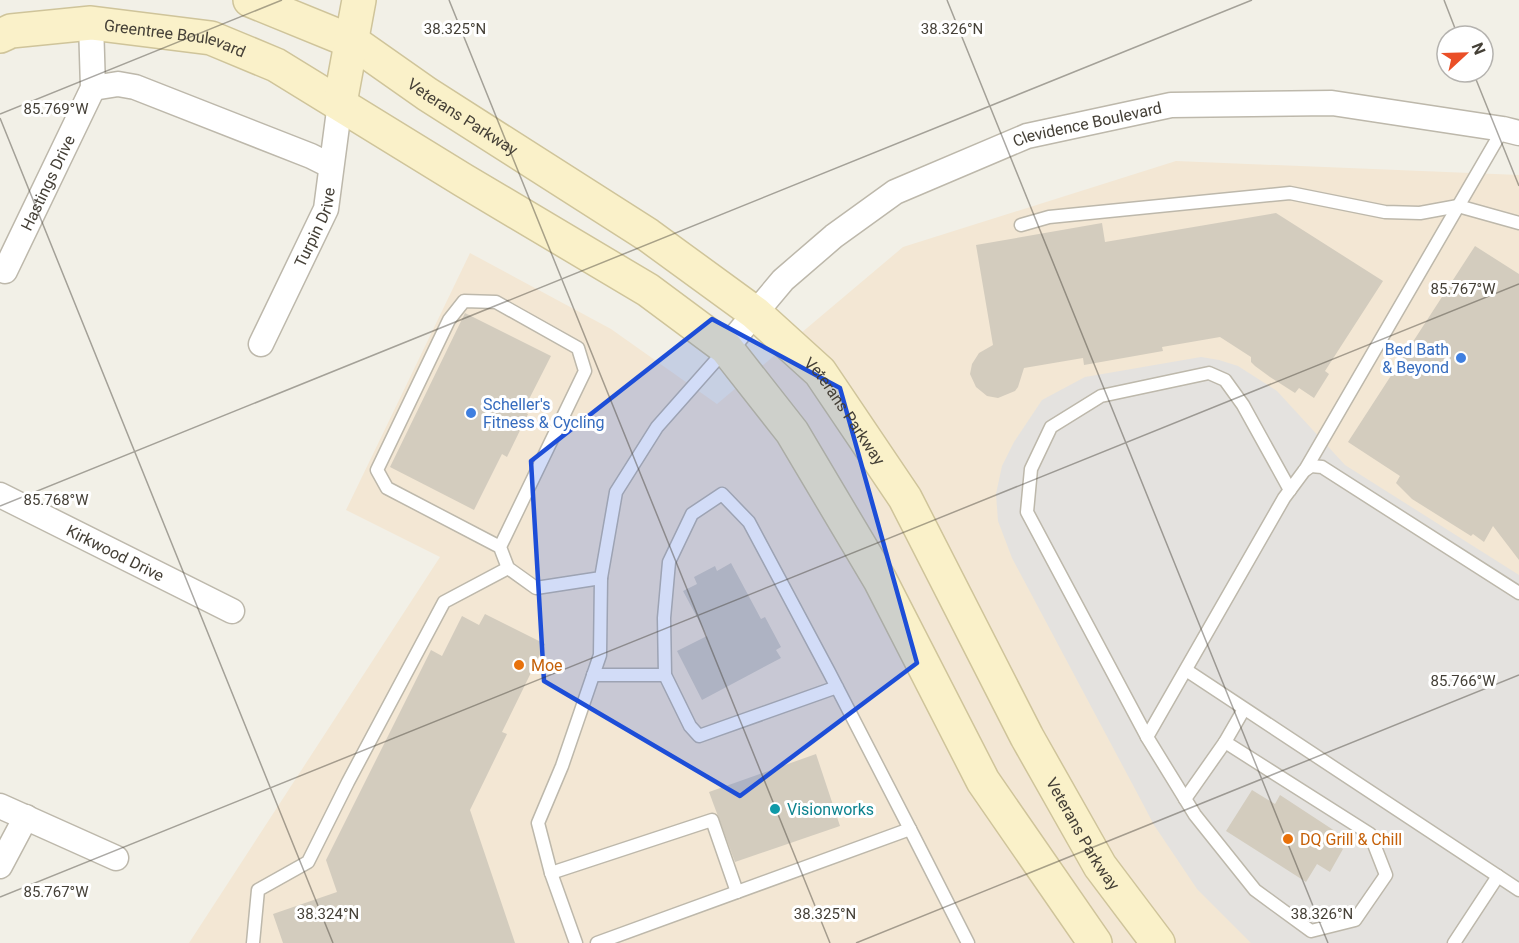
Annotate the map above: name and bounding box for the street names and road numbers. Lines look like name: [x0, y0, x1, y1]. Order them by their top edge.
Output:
street label: Greentree Boulevard: [103, 16, 248, 61]
street label: Veterans Parkway: [404, 74, 522, 160]
street label: Clevidence Boulevard: [1010, 98, 1164, 151]
street label: Hastings Drive: [17, 132, 79, 234]
street label: Turpin Drive: [290, 186, 339, 270]
street label: Veterans Parkway: [800, 353, 889, 469]
street label: Kirkwood Drive: [63, 521, 167, 585]
street label: Veterans Parkway: [1042, 774, 1124, 894]

